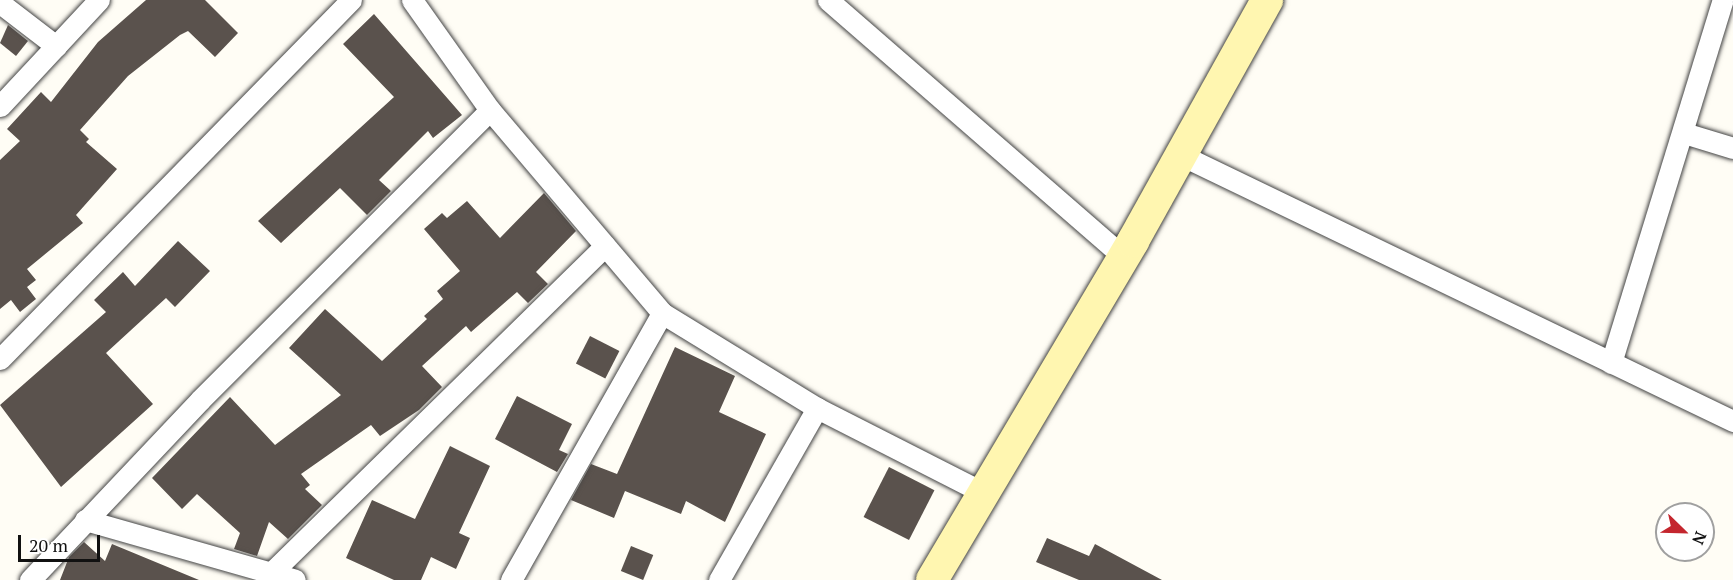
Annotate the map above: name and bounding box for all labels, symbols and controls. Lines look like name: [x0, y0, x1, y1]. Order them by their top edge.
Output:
north arrow: [1655, 502, 1715, 562]
scale bar: [21, 523, 104, 561]
text: N: [1687, 528, 1712, 548]
text: 20 m: [29, 533, 68, 557]

